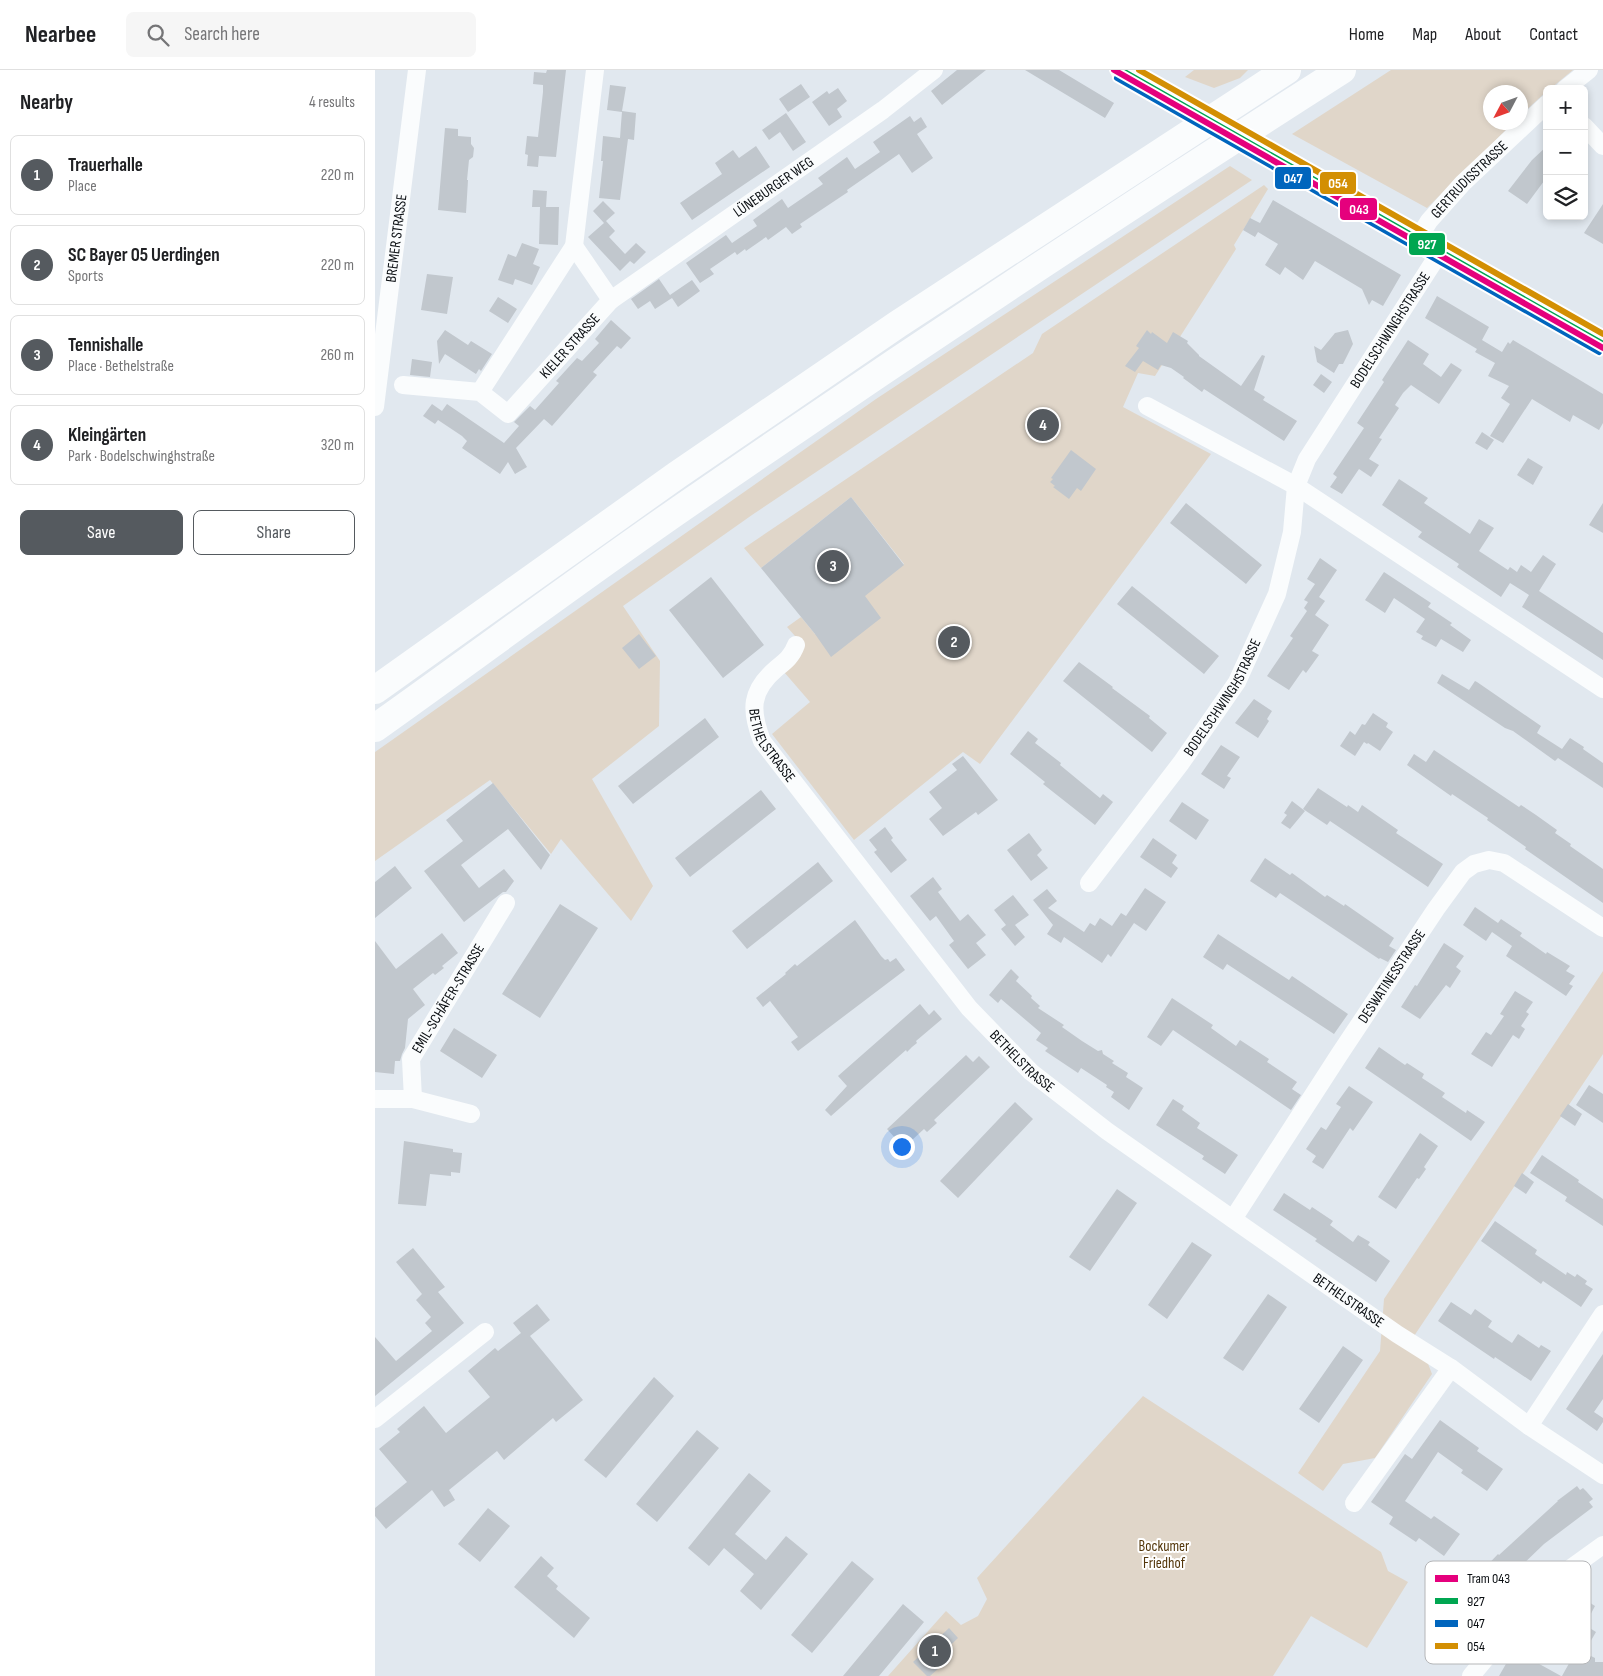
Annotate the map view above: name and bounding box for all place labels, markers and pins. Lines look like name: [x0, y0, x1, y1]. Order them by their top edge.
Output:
pin: 4: [1027, 406, 1059, 444]
pin: 3: [817, 547, 849, 585]
pin: 2: [938, 623, 970, 661]
pin: 1: [919, 1632, 951, 1670]

